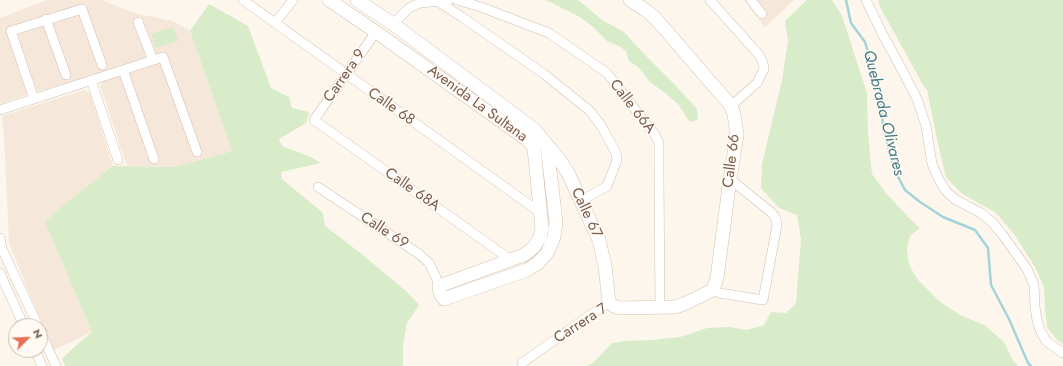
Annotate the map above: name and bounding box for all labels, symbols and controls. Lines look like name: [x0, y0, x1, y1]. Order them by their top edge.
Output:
street label: Carrera 9: [320, 46, 370, 106]
water label: Quebrada Olivares: [858, 48, 908, 178]
street label: Avenida La Sultana: [423, 62, 531, 146]
street label: Calle 66A: [605, 76, 659, 138]
street label: Calle 68: [364, 84, 418, 130]
street label: Calle 66: [720, 133, 744, 189]
street label: Calle 68A: [381, 165, 443, 215]
street label: Calle 67: [567, 185, 605, 241]
street label: Calle 69: [356, 209, 412, 253]
street label: Carrera 7: [551, 300, 611, 348]
north arrow: [8, 318, 48, 358]
text: N: [29, 326, 47, 341]

